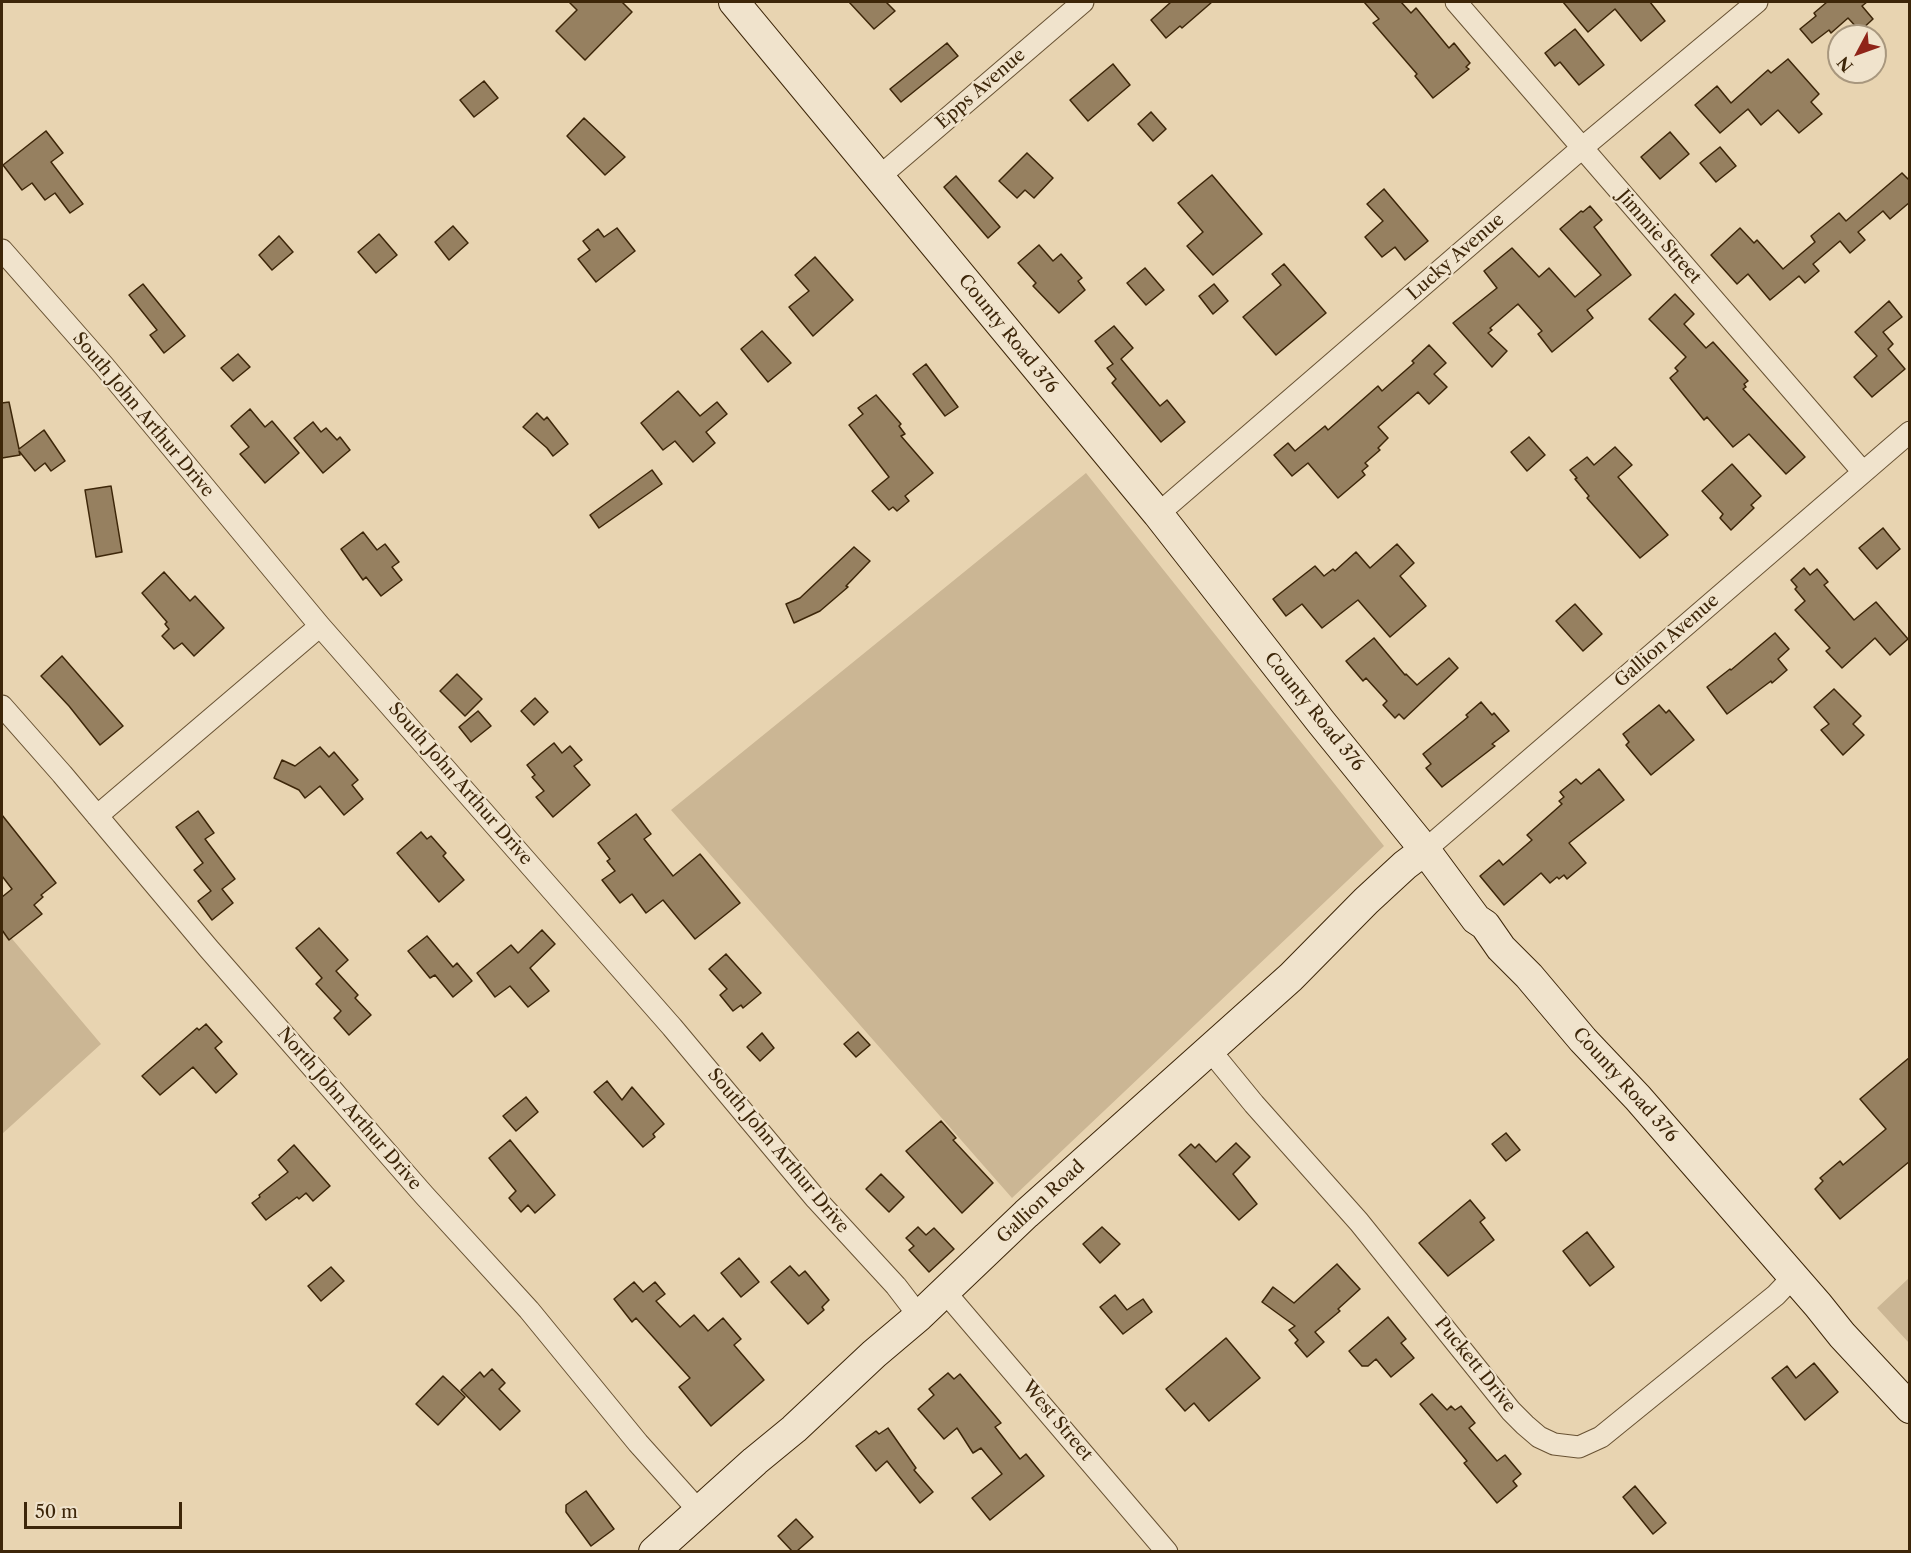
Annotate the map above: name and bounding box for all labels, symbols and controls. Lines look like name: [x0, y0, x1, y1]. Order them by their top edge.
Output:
north arrow: [1827, 24, 1887, 84]
street label: Epps Avenue: [932, 44, 1030, 134]
text: N: [1833, 53, 1857, 76]
street label: Jimmie Street: [1613, 186, 1705, 288]
street label: Lucky Avenue: [1403, 209, 1509, 305]
street label: County Road 376: [953, 270, 1063, 398]
street label: South John Arthur Drive: [68, 328, 218, 502]
street label: Gallion Avenue: [1610, 590, 1724, 692]
street label: County Road 376: [1259, 648, 1369, 776]
street label: South John Arthur Drive: [383, 698, 537, 870]
street label: North John Arthur Drive: [272, 1023, 426, 1195]
street label: County Road 376: [1568, 1023, 1682, 1147]
street label: South John Arthur Drive: [703, 1064, 853, 1238]
street label: Gallion Road: [993, 1156, 1089, 1248]
street label: Puckett Drive: [1430, 1313, 1520, 1417]
street label: West Street: [1017, 1376, 1097, 1466]
scale bar: [27, 1490, 184, 1528]
text: 50 m: [35, 1501, 78, 1523]

